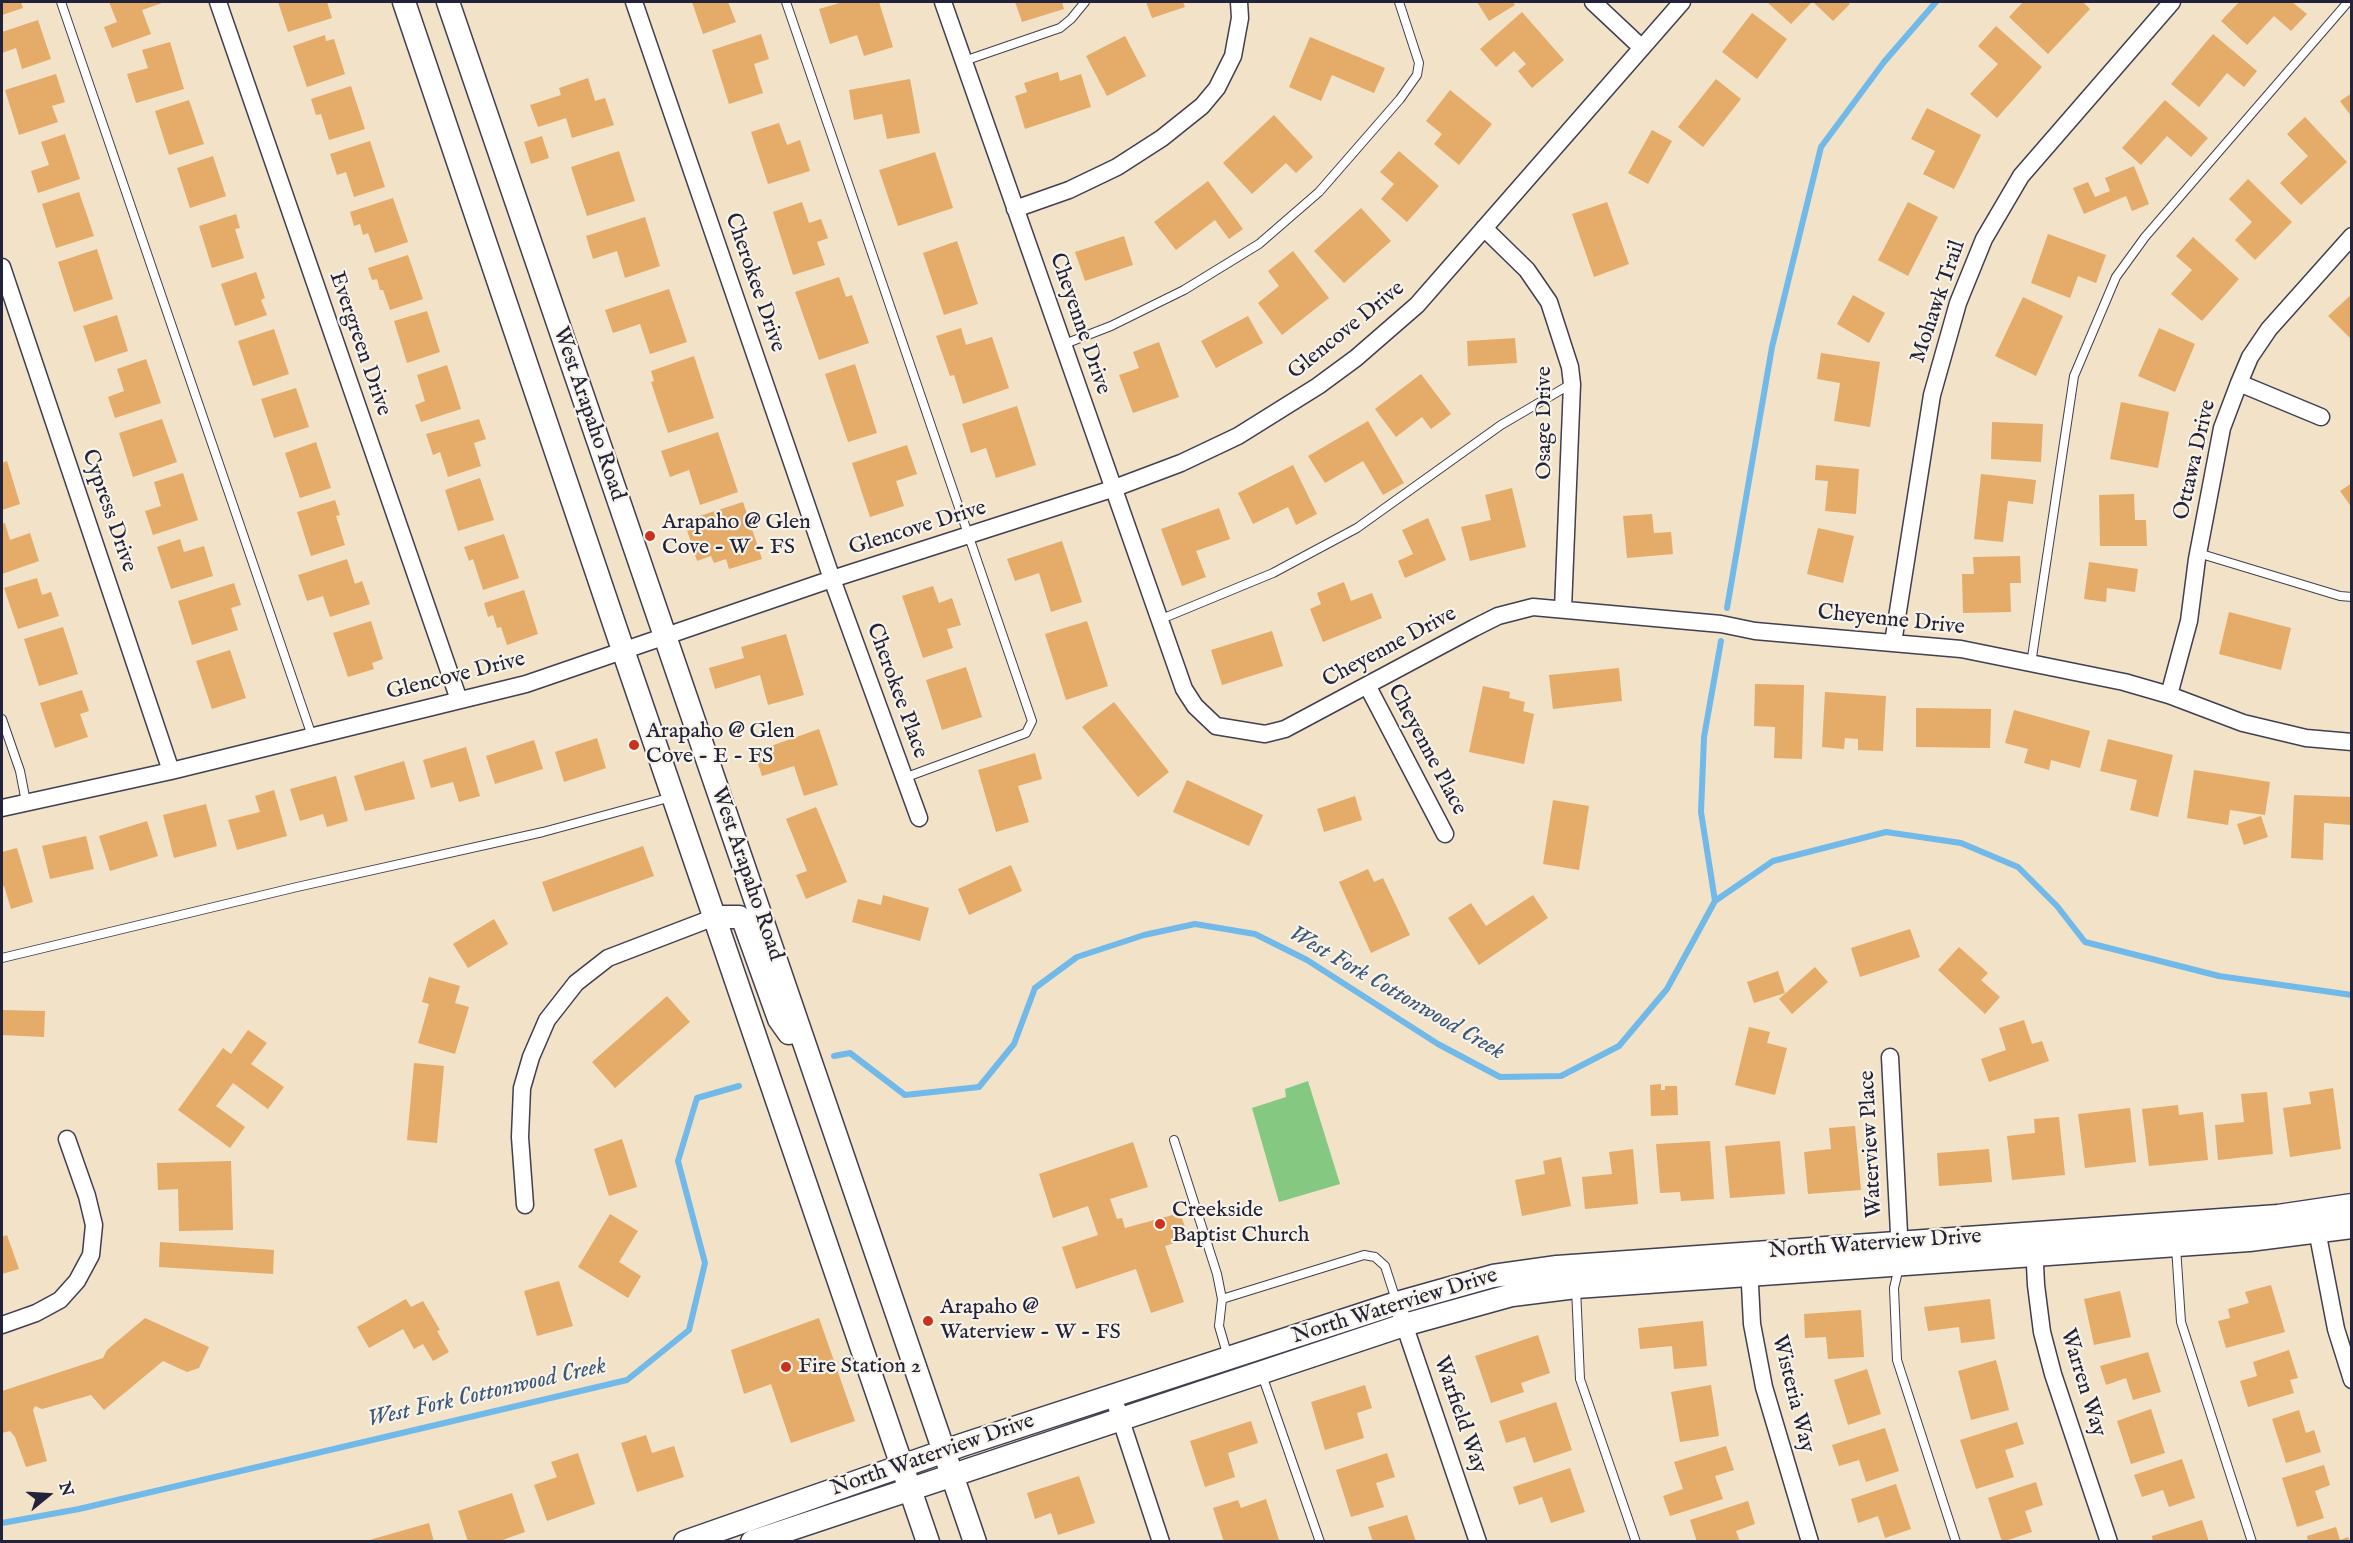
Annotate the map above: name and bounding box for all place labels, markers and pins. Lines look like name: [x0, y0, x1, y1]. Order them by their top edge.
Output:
place label: Arapaho @ Glen Cove - W - FS: [662, 510, 811, 562]
marker: Arapaho @ Glen Cove - W - FS: [643, 529, 657, 543]
place label: Arapaho @ Glen Cove - E - FS: [646, 719, 795, 770]
marker: Arapaho @ Glen Cove - E - FS: [627, 738, 641, 752]
place label: Creekside Baptist Church: [1172, 1198, 1309, 1250]
marker: Creekside Baptist Church: [1153, 1217, 1167, 1231]
place label: Arapaho @ Waterview - W - FS: [940, 1295, 1121, 1346]
marker: Arapaho @ Waterview - W - FS: [921, 1314, 935, 1328]
place label: Fire Station 2: [798, 1354, 921, 1380]
marker: Fire Station 2: [779, 1360, 793, 1374]

